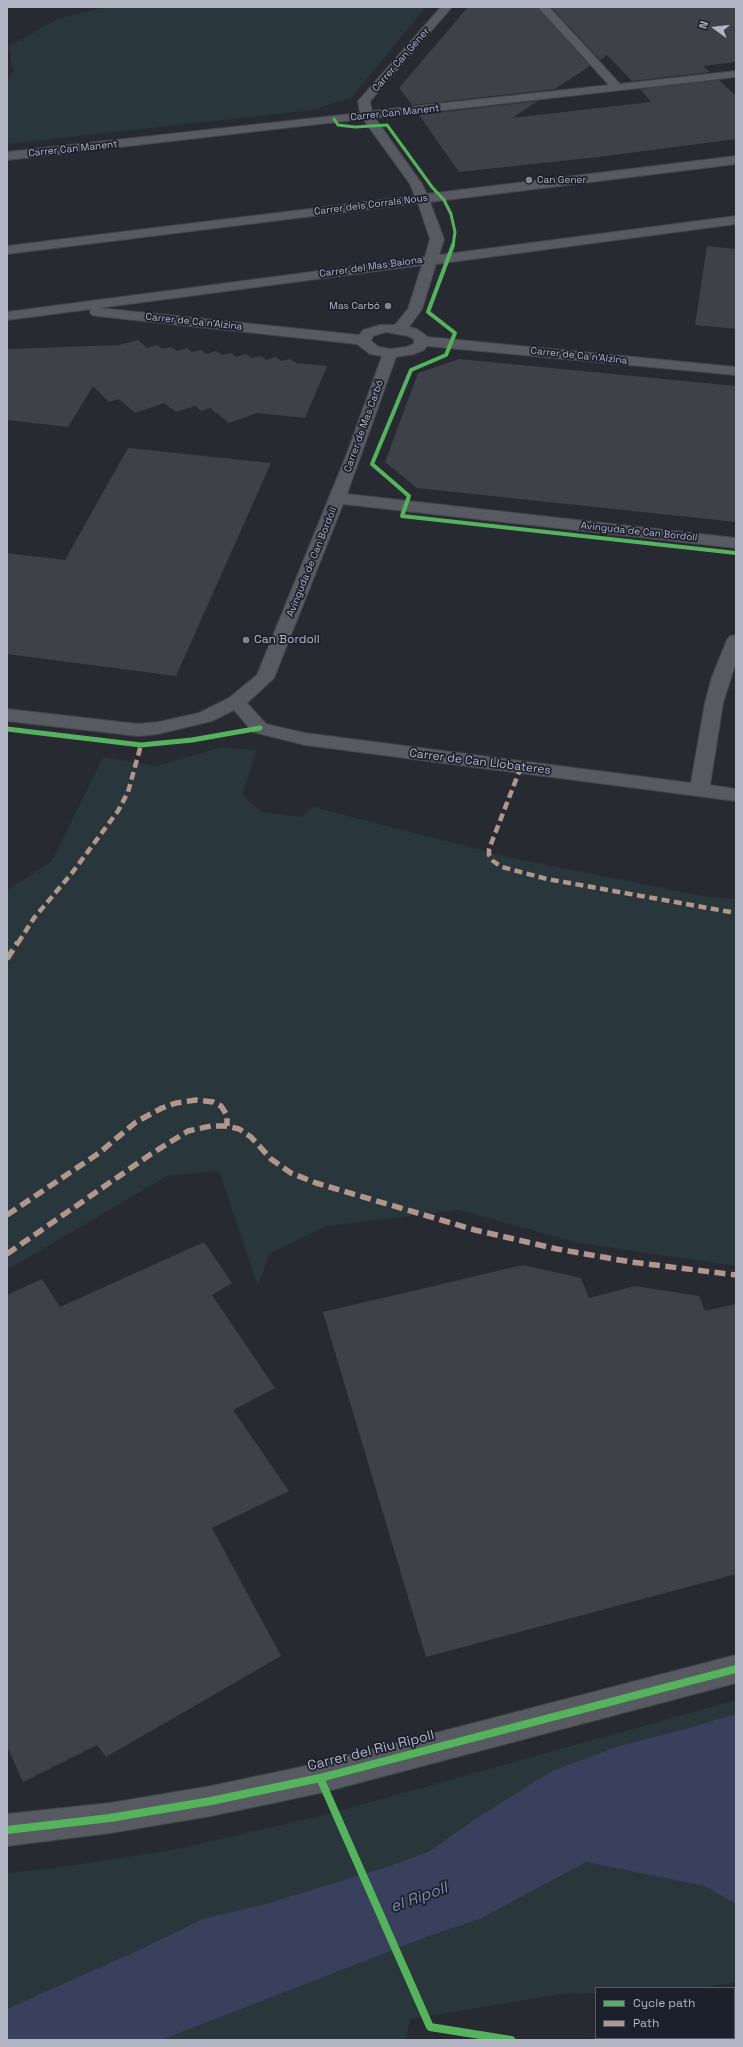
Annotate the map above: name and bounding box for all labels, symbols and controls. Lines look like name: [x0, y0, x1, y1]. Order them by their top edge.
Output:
north arrow: [695, 8, 735, 48]
text: N: [696, 20, 711, 30]
street label: Carrer Can Gener: [370, 25, 432, 95]
street label: Carrer Can Manent: [350, 102, 440, 124]
street label: Carrer Can Manent: [28, 138, 118, 160]
place label: Can Gener: [537, 174, 586, 186]
marker: Can Gener: [524, 175, 534, 185]
street label: Carrer dels Corrals Nous: [313, 192, 429, 218]
street label: Carrer del Mas Baiona: [319, 254, 423, 280]
place label: Mas Carbó: [329, 300, 380, 312]
marker: Mas Carbó: [383, 301, 393, 311]
street label: Carrer de Ca n'Alzina: [145, 311, 243, 333]
street label: Carrer de Ca n'Alzina: [530, 345, 628, 367]
street label: Carrer de Mas Carbó: [342, 378, 386, 474]
street label: Avinguda de Can Bordoll: [285, 505, 339, 619]
street label: Avinguda de Can Bordoll: [580, 520, 698, 544]
place label: Can Bordoll: [254, 633, 320, 647]
marker: Can Bordoll: [241, 635, 251, 645]
street label: Carrer de Can Llobateres: [408, 746, 552, 778]
street label: Carrer del Riu Ripoll: [306, 1727, 436, 1775]
water label: el Ripoll: [388, 1879, 450, 1917]
legend: [595, 1987, 735, 2039]
text: Cycle path: [633, 1995, 695, 2011]
text: Path: [633, 2015, 659, 2031]

